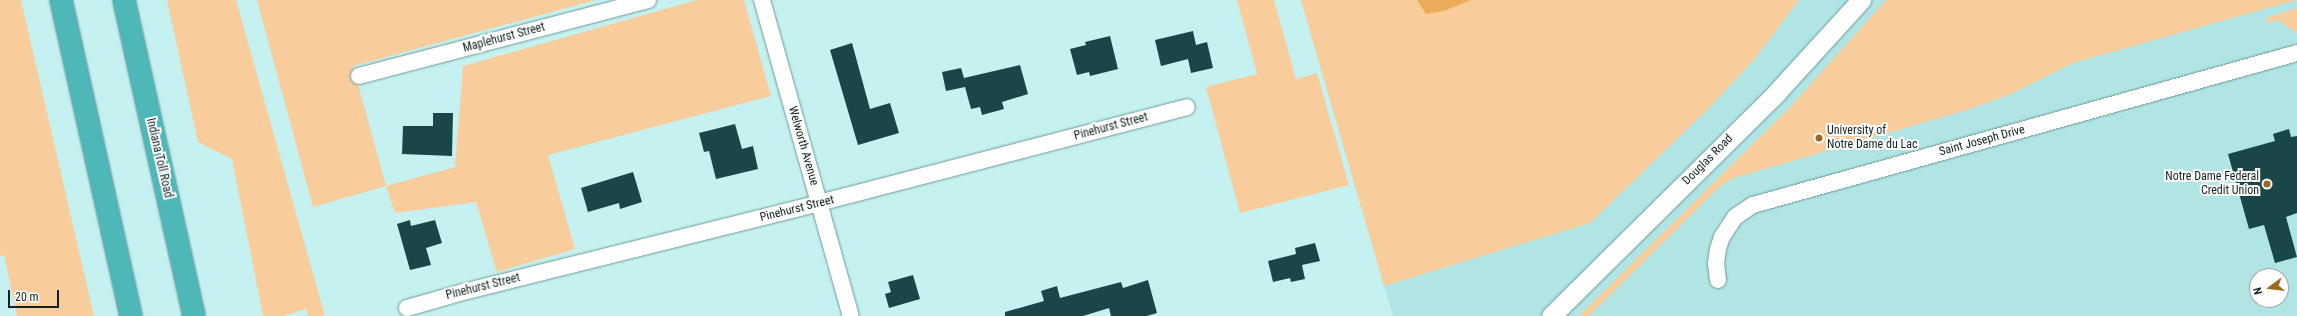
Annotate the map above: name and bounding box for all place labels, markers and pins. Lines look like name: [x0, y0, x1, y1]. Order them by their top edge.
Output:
place label: University of Notre Dame du Lac: [1827, 124, 1917, 152]
marker: University of Notre Dame du Lac: [1814, 133, 1824, 143]
place label: Notre Dame Federal Credit Union: [2165, 170, 2259, 198]
marker: Notre Dame Federal Credit Union: [2262, 179, 2272, 189]

